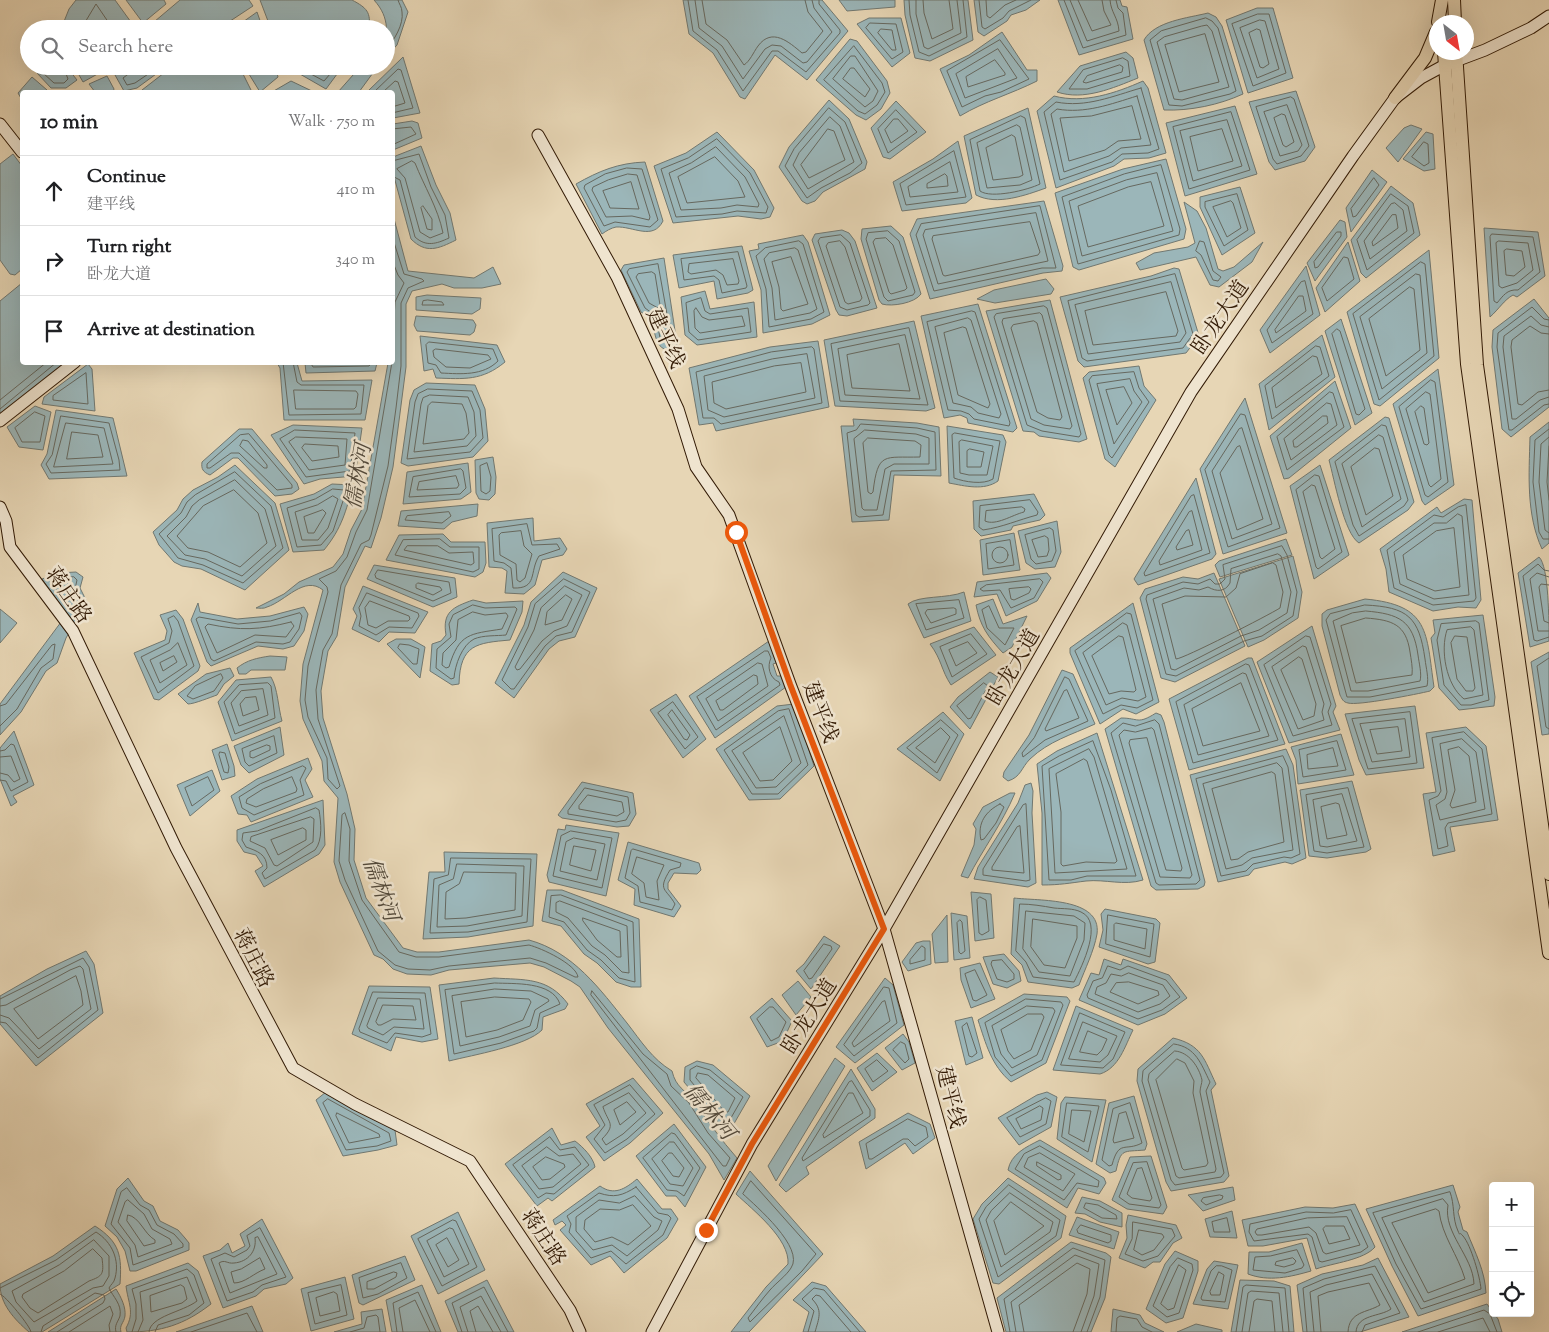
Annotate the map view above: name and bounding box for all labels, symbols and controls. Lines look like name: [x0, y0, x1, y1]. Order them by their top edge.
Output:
north arrow: [1429, 15, 1474, 60]
search box: [20, 20, 395, 75]
icon: search: [38, 34, 66, 62]
text: Search here: [78, 34, 173, 61]
text: 10 min: [40, 108, 98, 138]
text: Walk · 750 m: [288, 111, 375, 134]
text: Continue: [87, 164, 166, 191]
icon: ahead: [40, 177, 68, 205]
text: 410 m: [337, 179, 375, 202]
text: 建平线: [87, 194, 135, 217]
text: Turn right: [87, 234, 171, 261]
icon: right: [40, 247, 68, 275]
text: 340 m: [336, 249, 375, 272]
text: 卧龙大道: [87, 264, 151, 287]
street label: 卧龙大道: [1186, 275, 1258, 361]
street label: 建平线: [637, 304, 691, 374]
icon: arrive: [40, 317, 68, 345]
text: Arrive at destination: [87, 317, 255, 344]
water label: 儒林河: [338, 437, 382, 512]
route start: [725, 521, 748, 544]
street label: 蒋庄路: [37, 562, 98, 631]
street label: 卧龙大道: [981, 624, 1049, 712]
street label: 建平线: [794, 678, 844, 748]
water label: 儒林河: [353, 854, 407, 930]
street label: 蒋庄路: [225, 924, 280, 994]
street label: 卧龙大道: [776, 973, 846, 1061]
street label: 建平线: [927, 1063, 971, 1132]
water label: 儒林河: [674, 1077, 744, 1152]
map controls: [1489, 1182, 1534, 1317]
button: +: [1489, 1182, 1534, 1227]
street label: 蒋庄路: [513, 1204, 572, 1273]
route end: [695, 1219, 718, 1242]
button: −: [1489, 1227, 1534, 1272]
button: locate: [1489, 1272, 1534, 1317]

